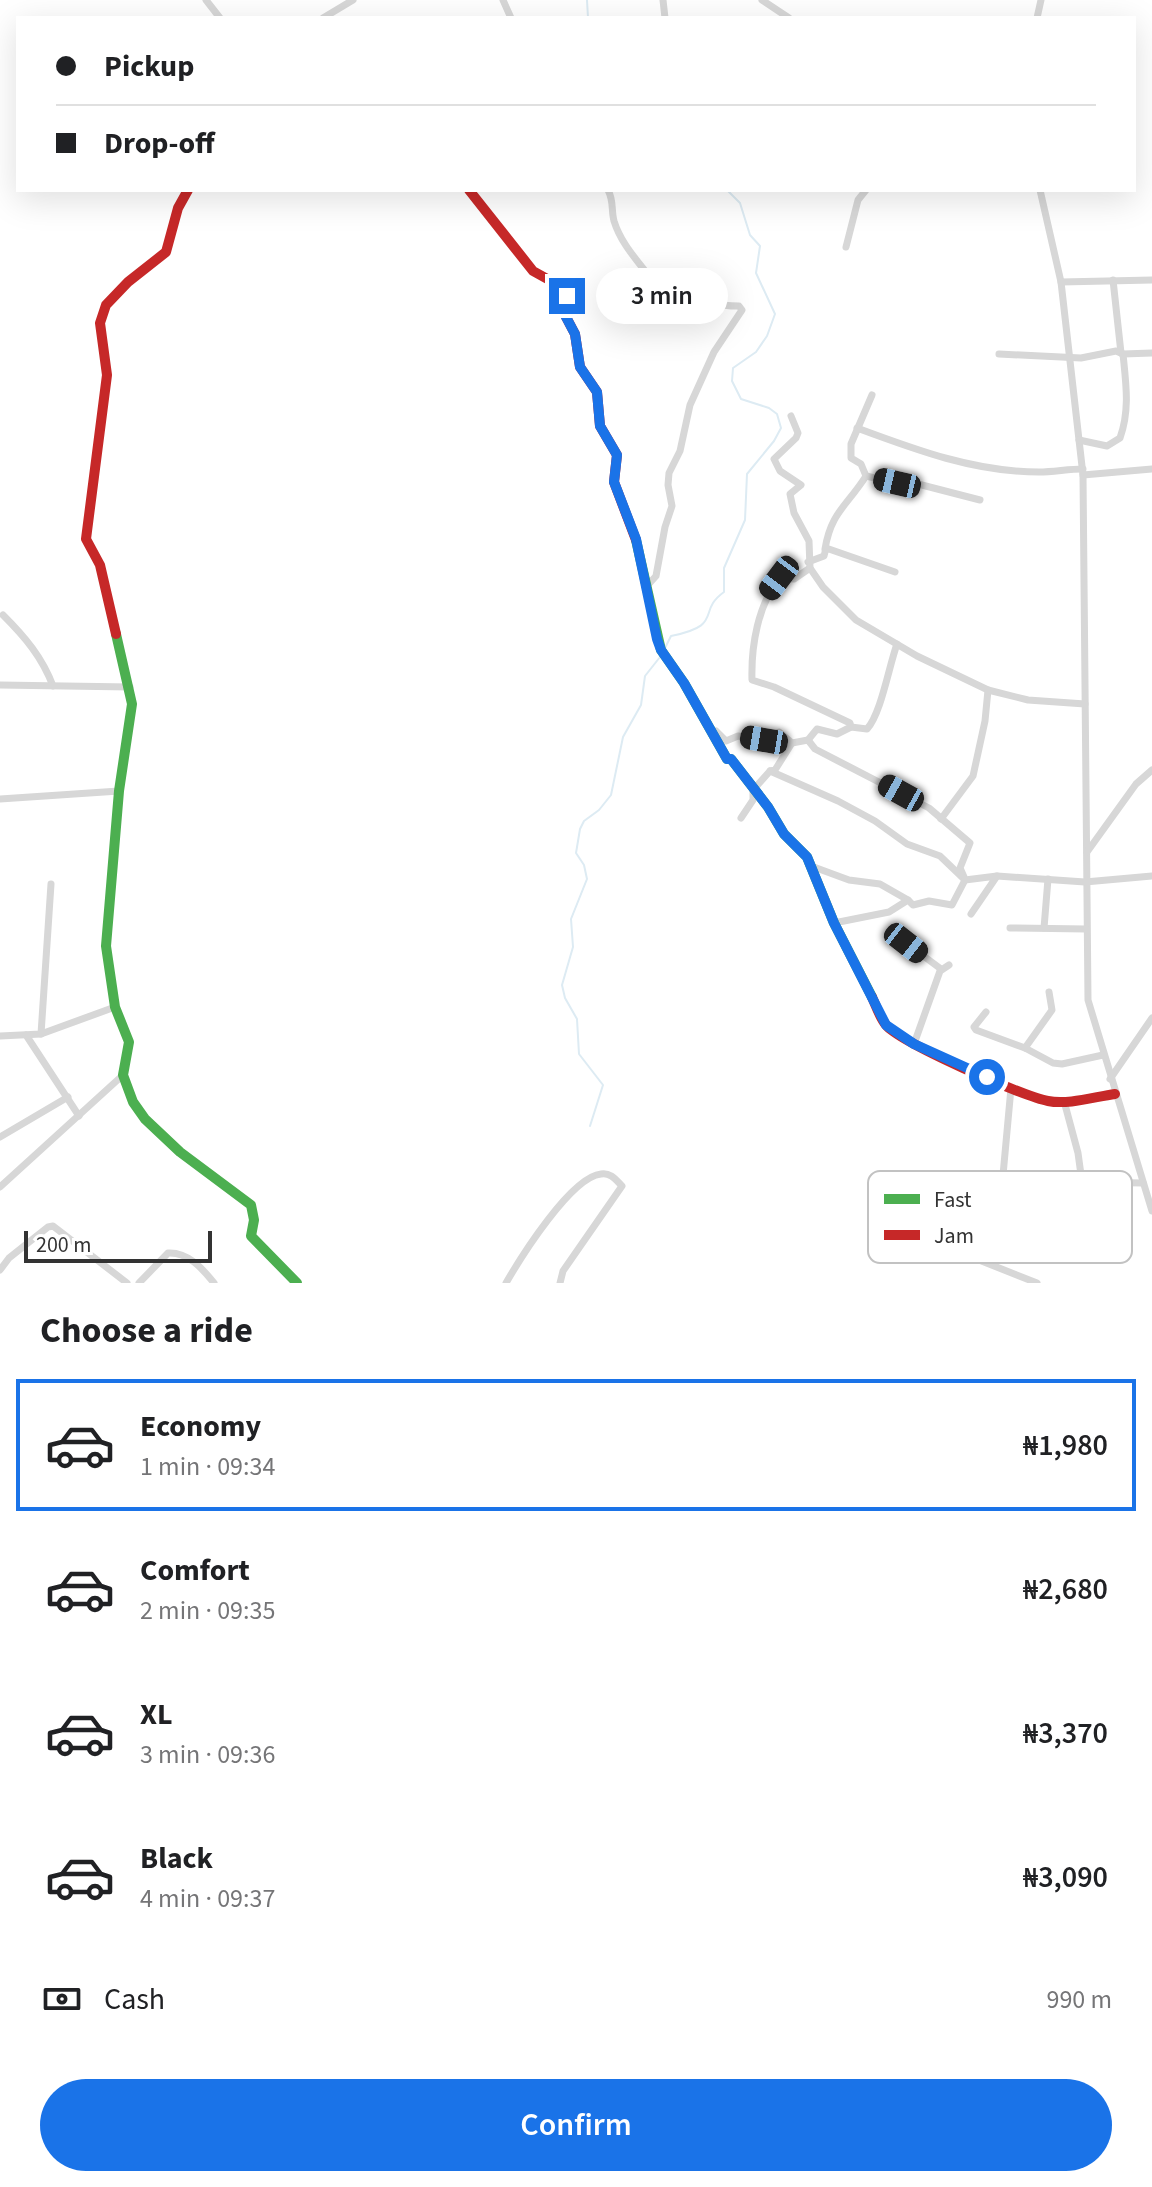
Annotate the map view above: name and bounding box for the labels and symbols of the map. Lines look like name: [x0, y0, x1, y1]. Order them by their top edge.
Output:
callout: 3 min: [595, 268, 727, 324]
route end: [549, 278, 585, 314]
car: [871, 466, 923, 500]
car: [755, 552, 803, 604]
car: [738, 724, 790, 756]
car: [874, 771, 928, 815]
car: [880, 919, 932, 967]
route start: [969, 1059, 1005, 1095]
legend: [868, 1171, 1132, 1263]
text: Fast: [934, 1184, 972, 1216]
text: Jam: [934, 1220, 974, 1252]
scale bar: [24, 1227, 212, 1263]

